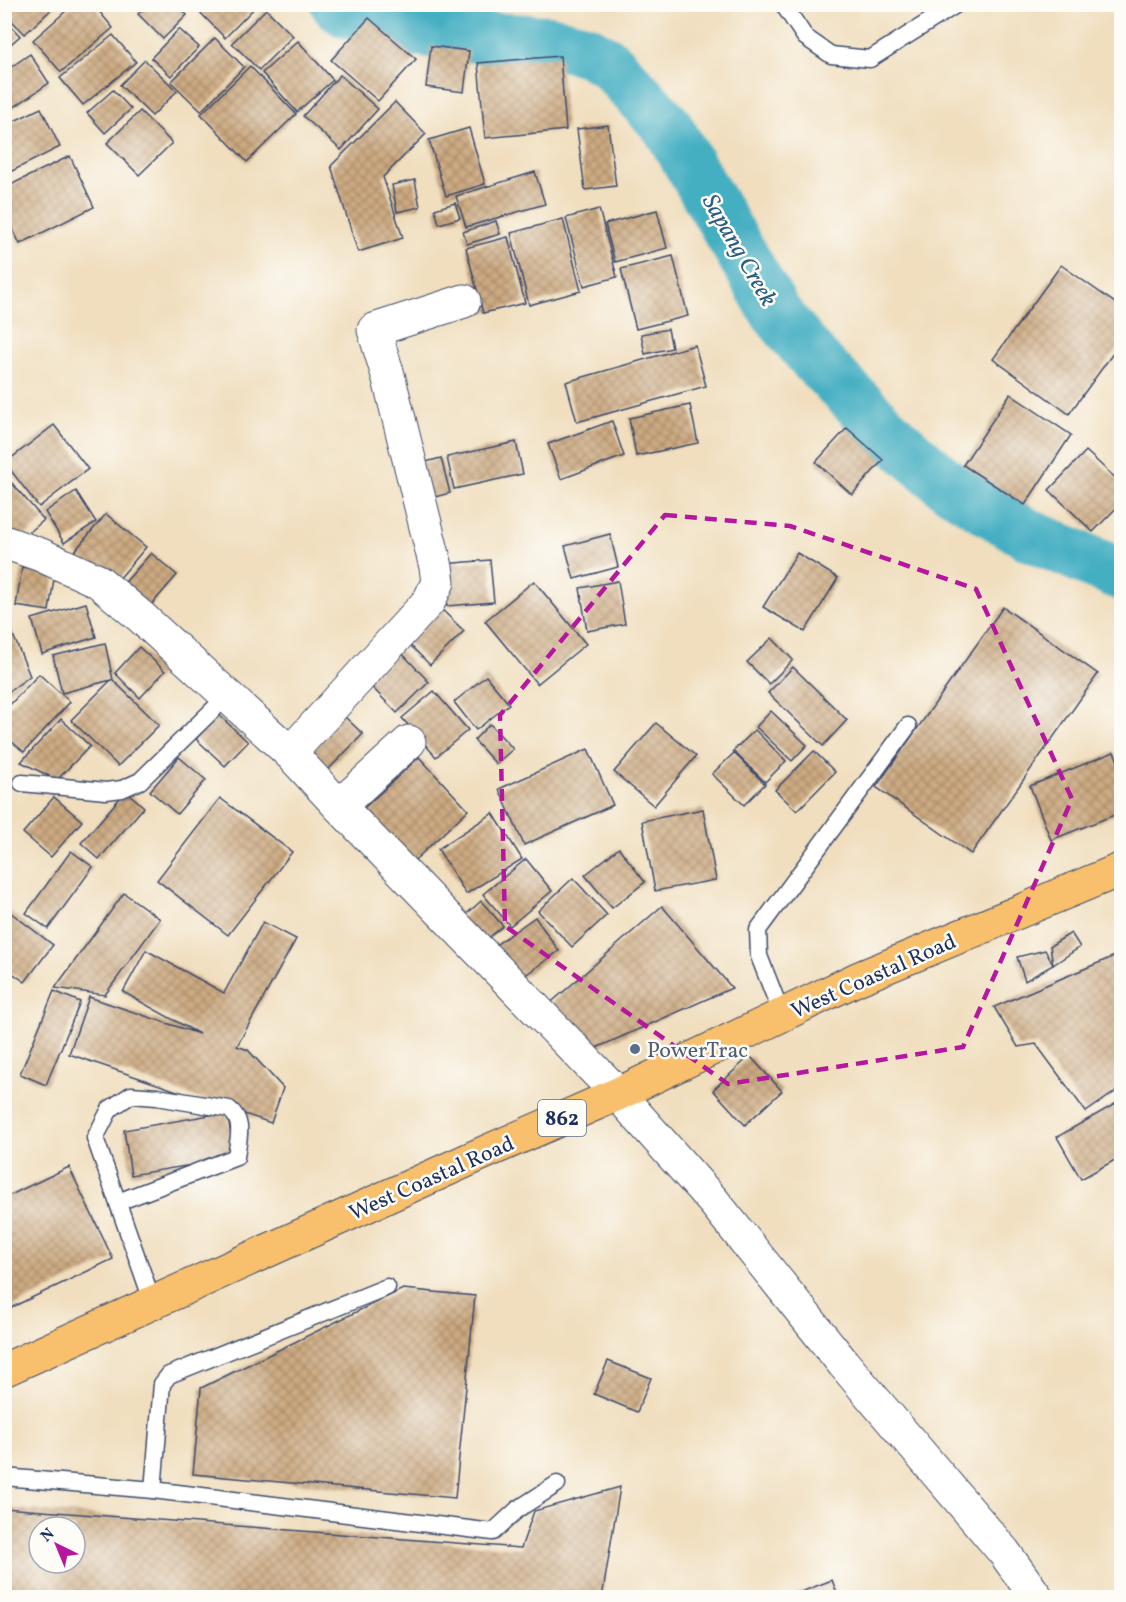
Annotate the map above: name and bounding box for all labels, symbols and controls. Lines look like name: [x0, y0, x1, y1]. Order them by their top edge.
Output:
water label: Sapang Creek: [692, 189, 784, 313]
street label: West Coastal Road: [786, 927, 962, 1028]
place label: PowerTrac: [647, 1036, 748, 1067]
marker: PowerTrac: [628, 1042, 642, 1056]
road number: 862: [538, 1100, 586, 1136]
street label: West Coastal Road: [344, 1129, 520, 1230]
north arrow: [27, 1515, 87, 1575]
text: N: [36, 1523, 60, 1548]

